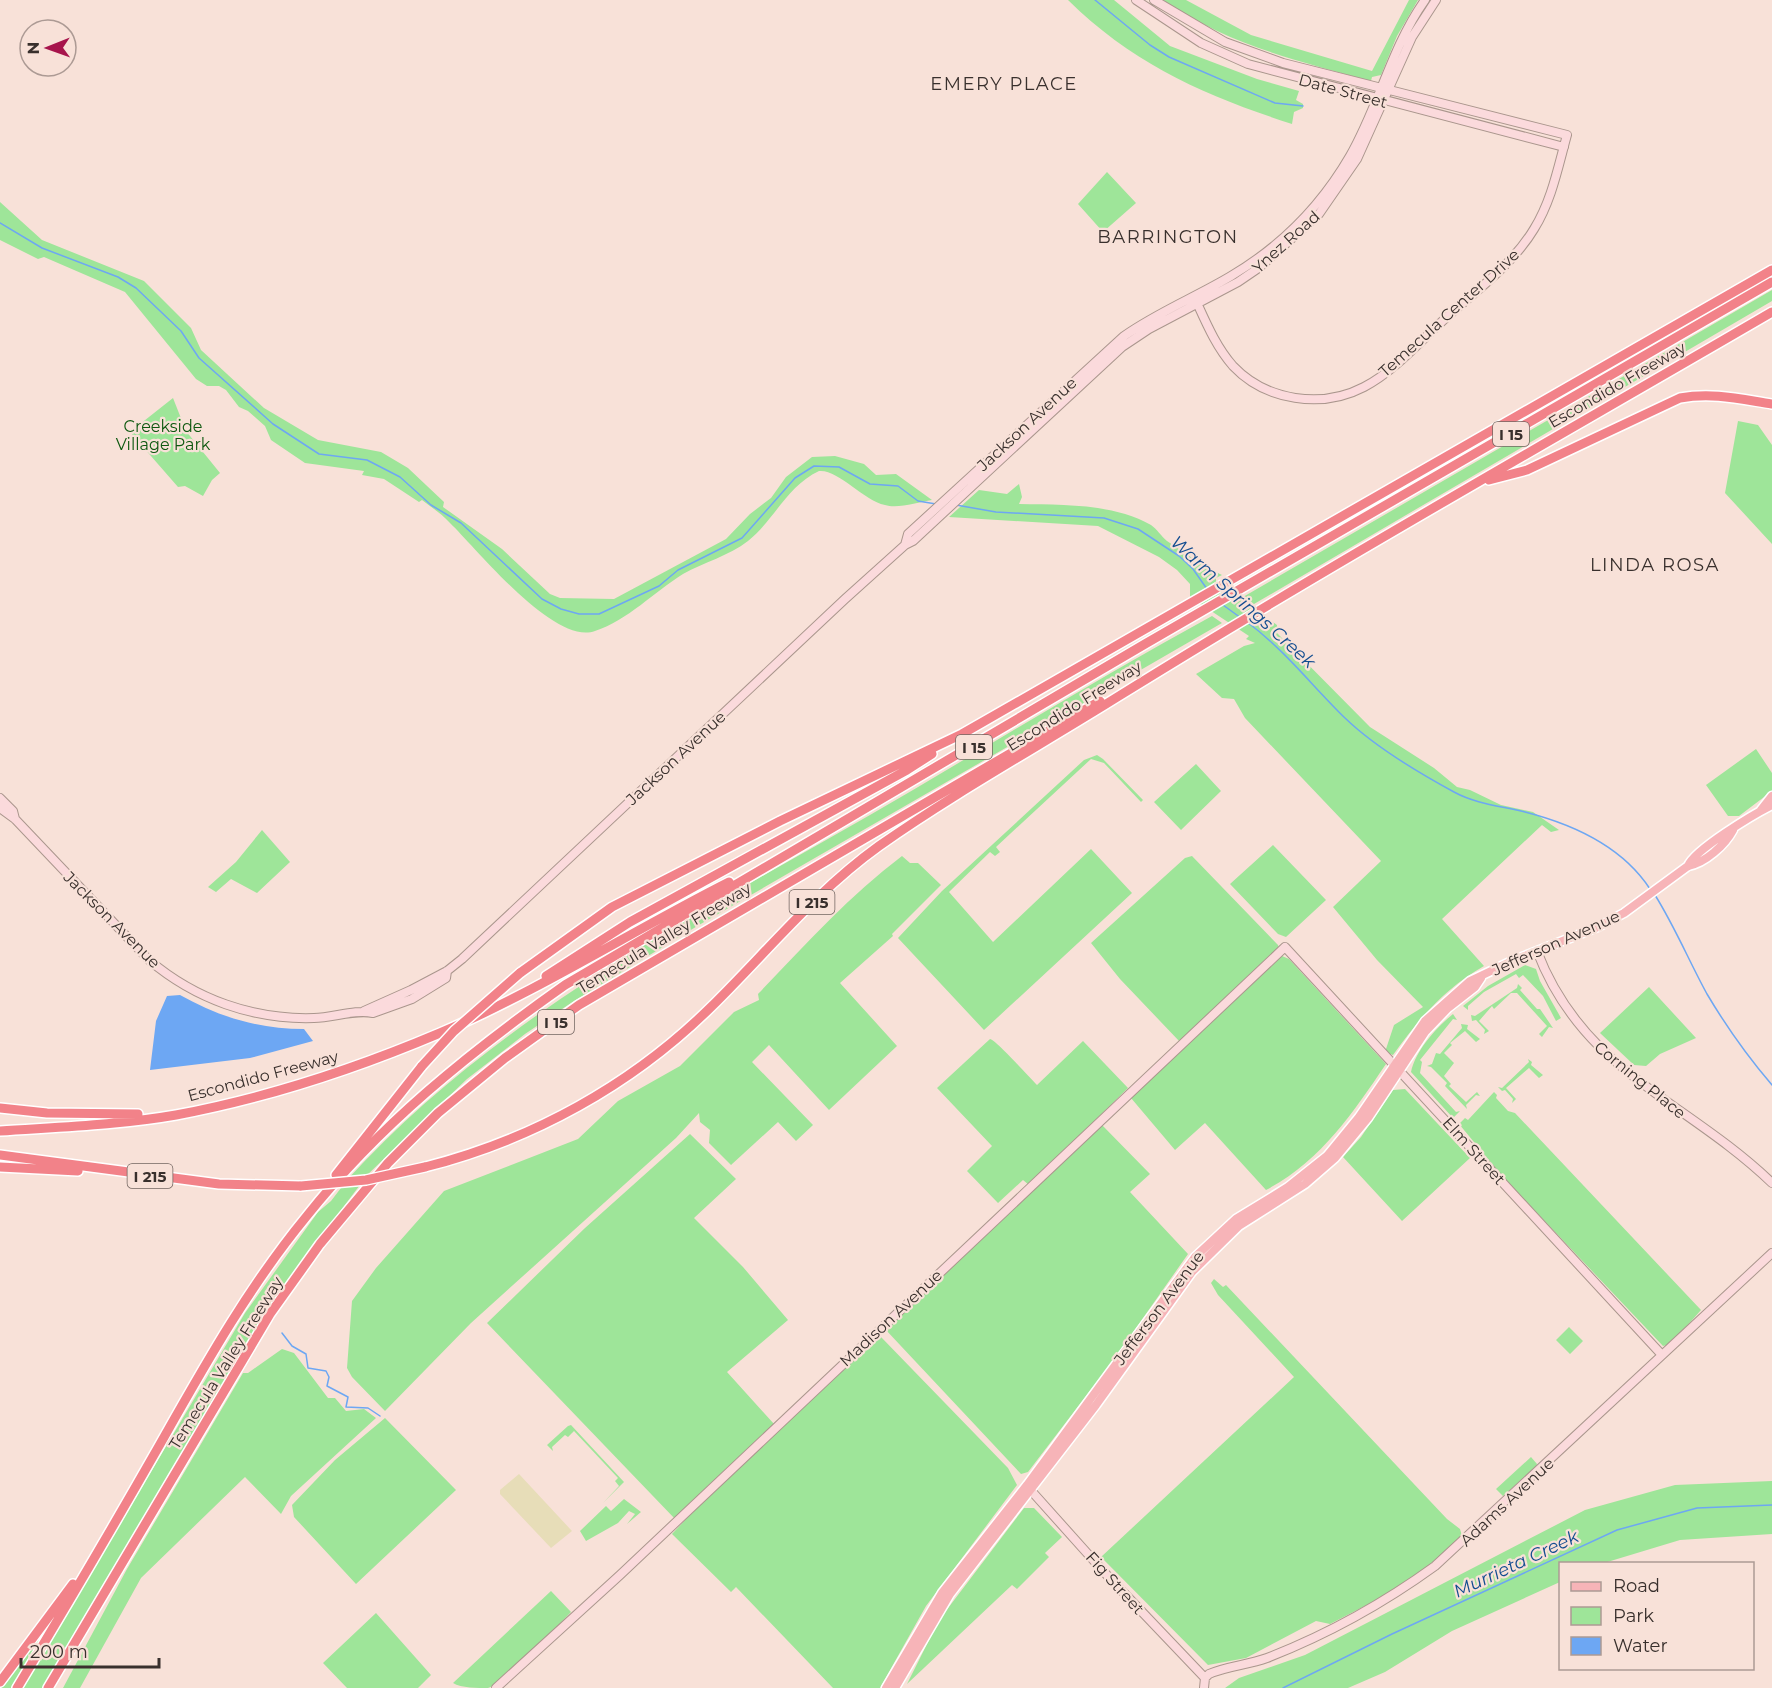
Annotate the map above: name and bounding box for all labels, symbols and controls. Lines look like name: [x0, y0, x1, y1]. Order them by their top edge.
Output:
north arrow: [18, 18, 78, 78]
text: N: [24, 42, 43, 55]
street label: Date Street: [1297, 70, 1390, 112]
district label: EMERY PLACE: [930, 73, 1078, 95]
street label: Ynez Road: [1248, 207, 1324, 277]
district label: BARRINGTON: [1097, 226, 1239, 248]
street label: Temecula Center Drive: [1375, 245, 1523, 381]
street label: Escondido Freeway: [1545, 338, 1689, 432]
street label: Jackson Avenue: [973, 373, 1081, 476]
park label: Creekside Village Park: [116, 417, 211, 454]
road number: I 15: [1493, 422, 1529, 446]
water label: Warm Springs Creek: [1166, 531, 1321, 674]
district label: LINDA ROSA: [1590, 554, 1720, 576]
street label: Escondido Freeway: [1003, 657, 1145, 755]
street label: Jackson Avenue: [622, 707, 730, 810]
road number: I 15: [956, 735, 992, 759]
street label: Jackson Avenue: [59, 867, 164, 972]
street label: Temecula Valley Freeway: [573, 878, 755, 998]
road number: I 215: [790, 890, 834, 914]
street label: Jefferson Avenue: [1488, 906, 1623, 980]
road number: I 15: [538, 1010, 574, 1034]
street label: Corning Place: [1590, 1037, 1690, 1123]
street label: Escondido Freeway: [186, 1047, 341, 1105]
street label: Elm Street: [1439, 1113, 1510, 1189]
road number: I 215: [128, 1164, 172, 1188]
street label: Jefferson Avenue: [1109, 1247, 1208, 1370]
street label: Madison Avenue: [836, 1266, 946, 1370]
street label: Temecula Valley Freeway: [165, 1273, 287, 1453]
street label: Adams Avenue: [1456, 1454, 1558, 1550]
water label: Murrieta Creek: [1450, 1525, 1583, 1603]
street label: Fig Street: [1082, 1548, 1148, 1619]
legend: [1559, 1562, 1754, 1670]
text: Road: [1613, 1575, 1660, 1597]
text: Park: [1613, 1605, 1654, 1627]
scale bar: [21, 1631, 159, 1669]
text: Water: [1613, 1635, 1668, 1657]
text: 200 m: [30, 1641, 88, 1663]

